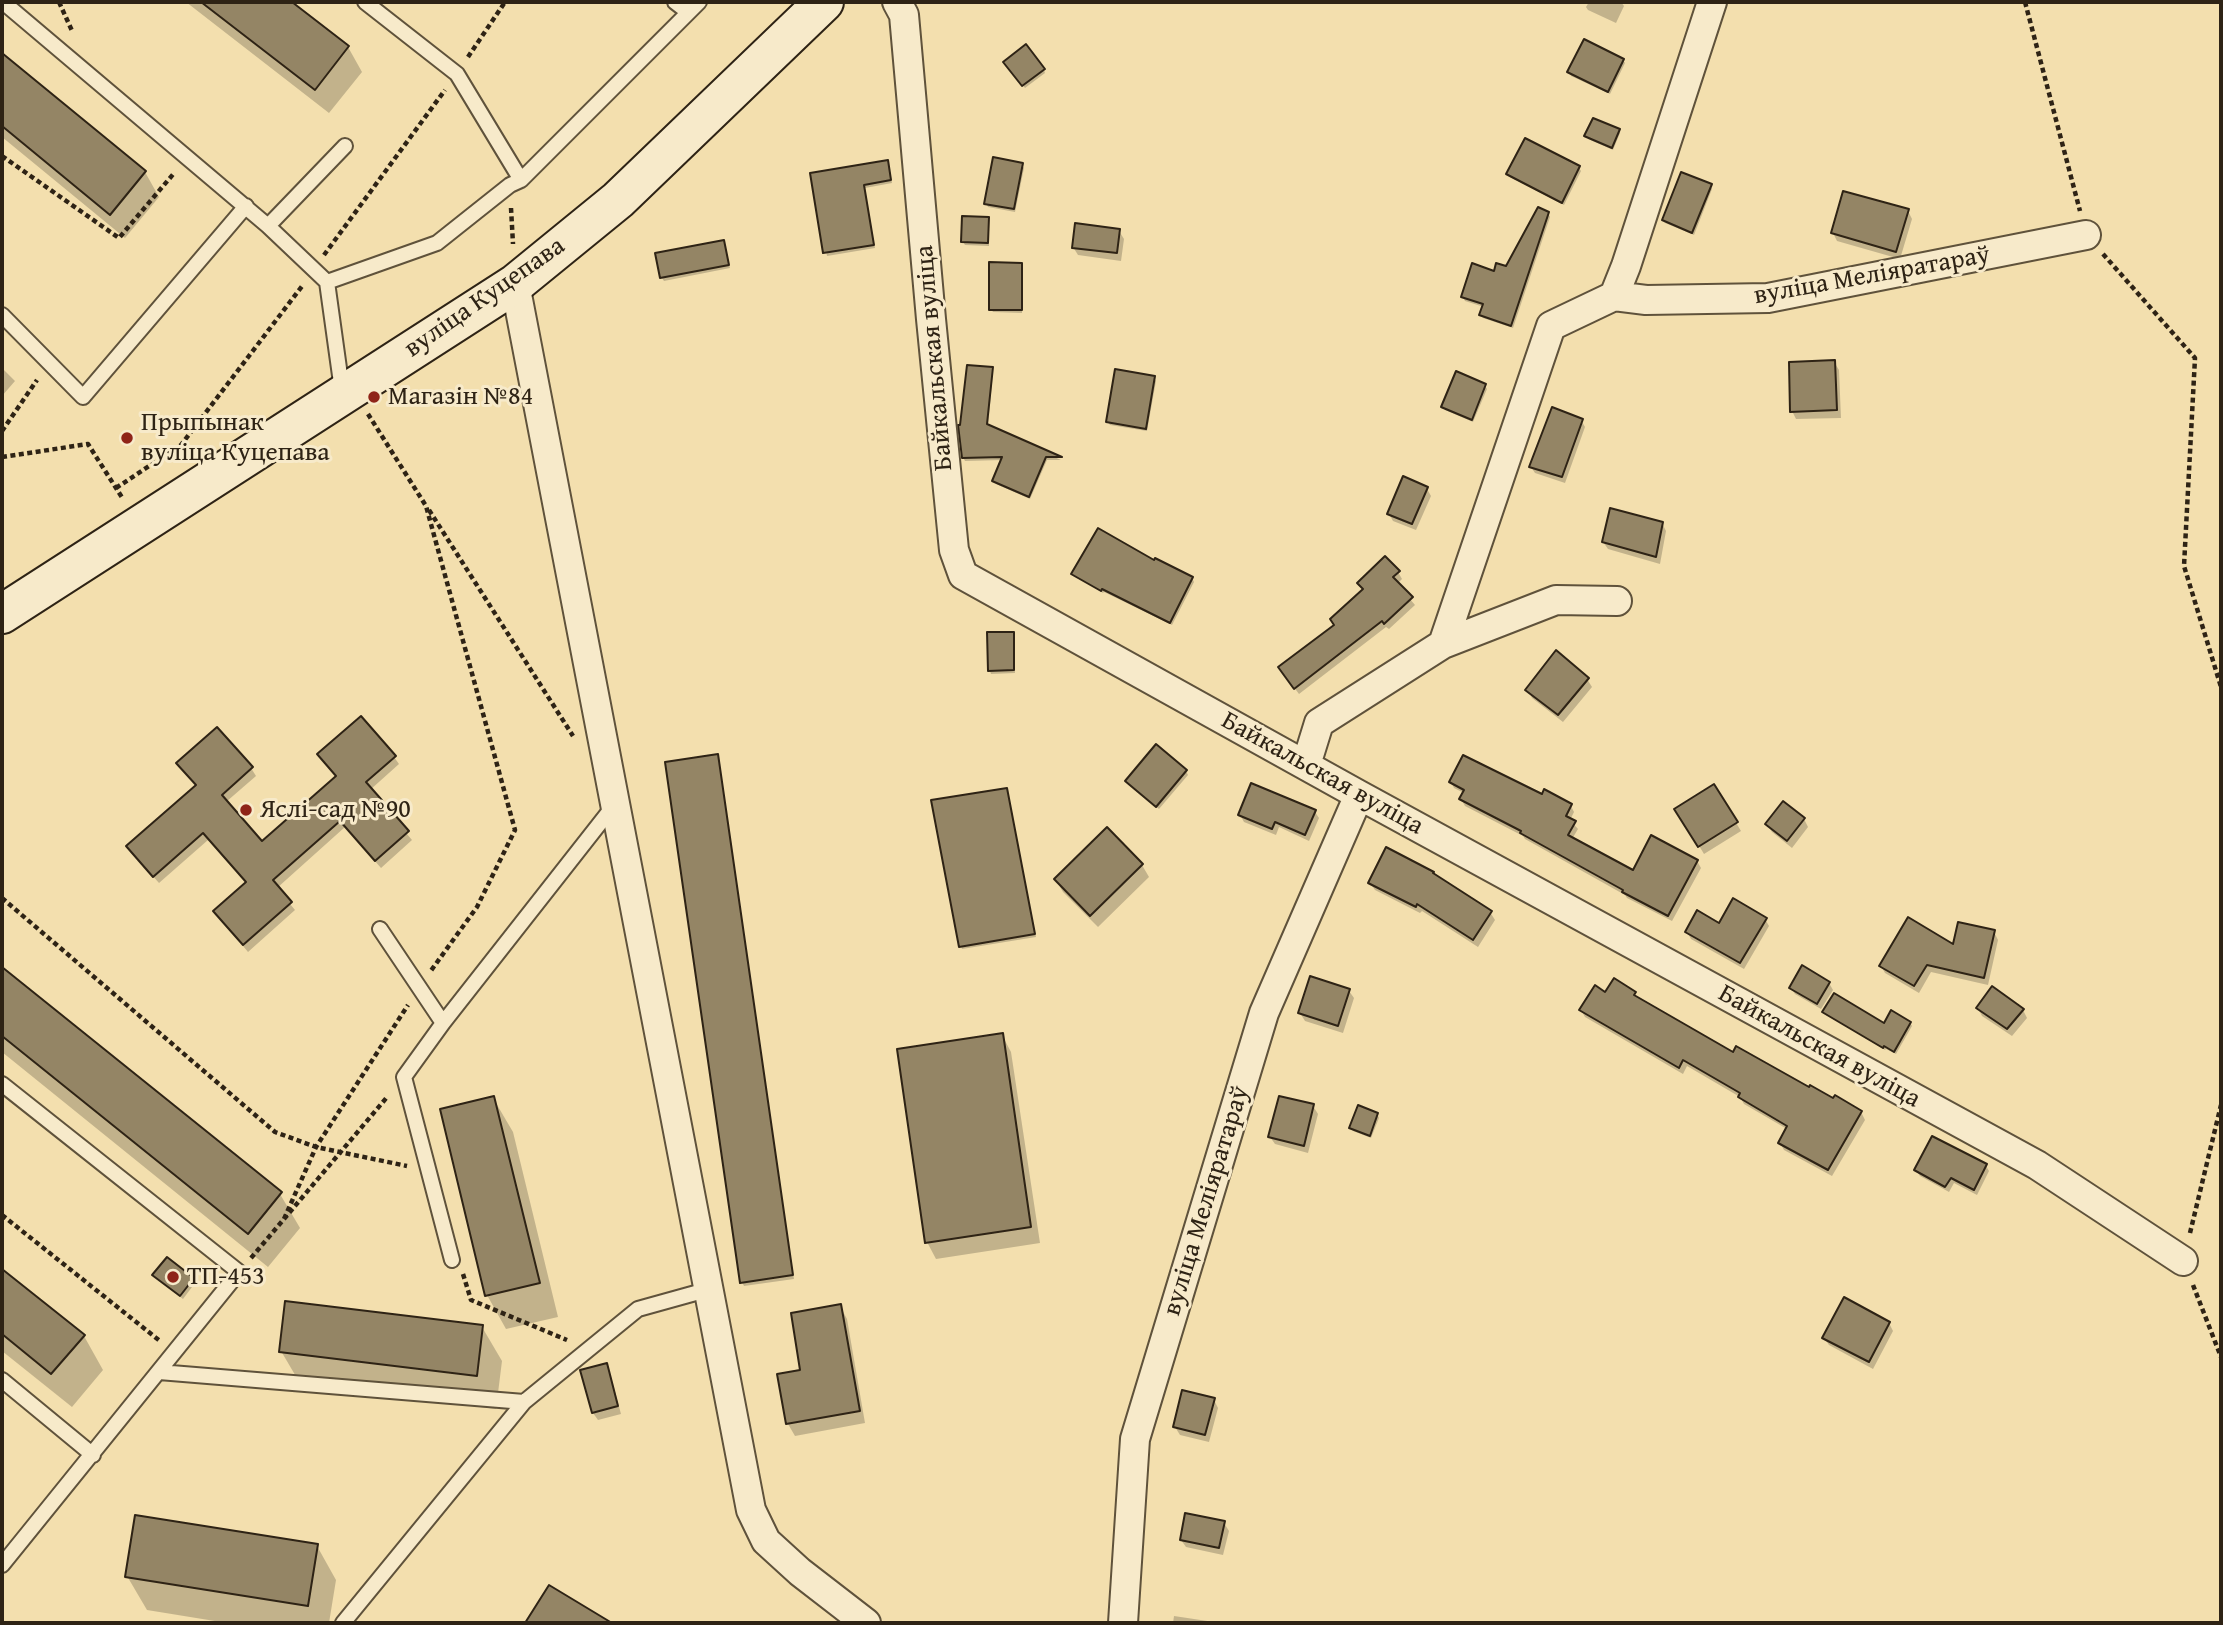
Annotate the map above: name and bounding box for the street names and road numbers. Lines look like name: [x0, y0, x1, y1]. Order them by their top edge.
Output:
street label: вуліца Куцепава: [399, 231, 571, 365]
street label: вуліца Меліяратараў: [1752, 240, 1992, 312]
street label: Байкальская вуліца: [910, 244, 960, 472]
street label: Байкальская вуліца: [1215, 706, 1429, 842]
street label: Байкальская вуліца: [1712, 979, 1926, 1115]
street label: вуліца Меліяратараў: [1157, 1082, 1257, 1320]

